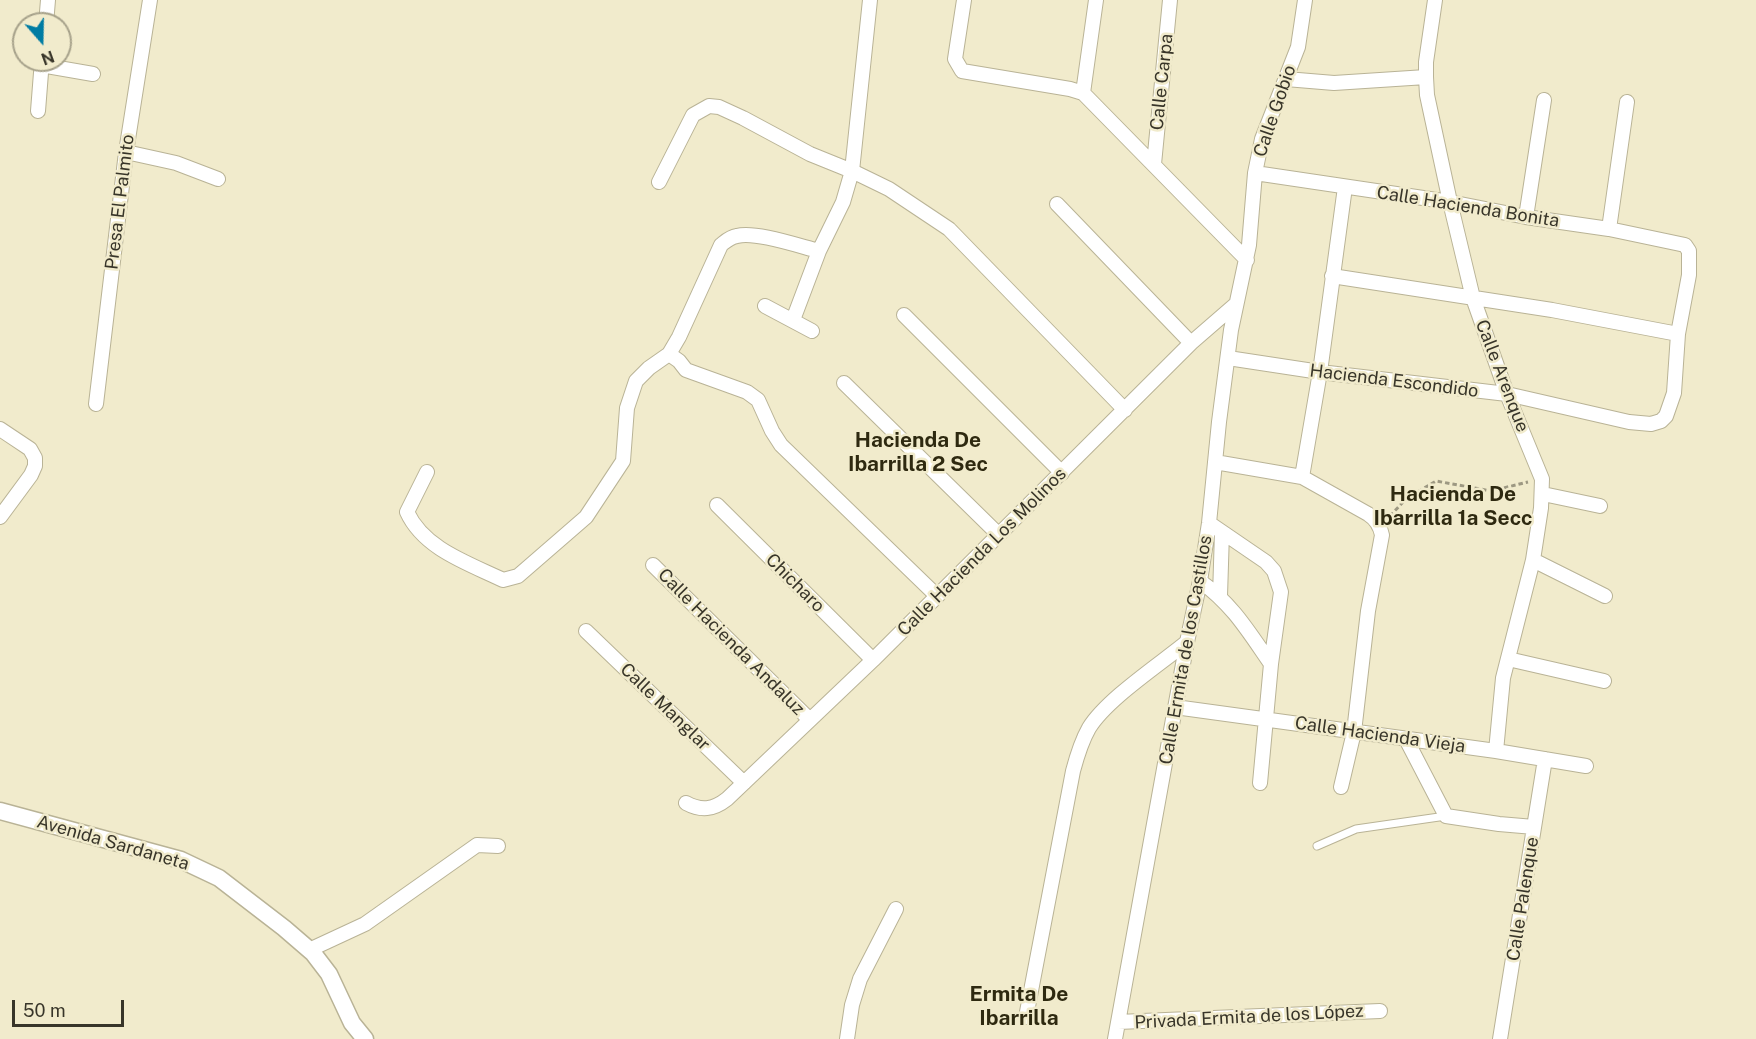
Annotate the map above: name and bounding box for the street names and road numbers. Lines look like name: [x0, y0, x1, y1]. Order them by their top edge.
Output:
street label: Calle Carpa: [1146, 33, 1178, 131]
street label: Calle Gobio: [1249, 62, 1301, 160]
street label: Presa El Palmito: [101, 133, 139, 271]
street label: Calle Hacienda Bonita: [1375, 182, 1561, 232]
street label: Calle Arenque: [1471, 317, 1533, 435]
street label: Hacienda Escondido: [1308, 360, 1480, 402]
street label: Calle Hacienda Los Molinos: [893, 463, 1071, 641]
street label: Calle Ermita de los Castillos: [1155, 534, 1217, 766]
street label: Chicharo: [761, 549, 829, 617]
street label: Calle Hacienda Andaluz: [653, 564, 809, 720]
street label: Calle Manglar: [616, 659, 714, 755]
street label: Calle Hacienda Vieja: [1293, 712, 1467, 758]
street label: Avenida Sardaneta: [34, 811, 192, 875]
street label: Calle Palenque: [1503, 835, 1543, 963]
street label: Privada Ermita de los López: [1134, 1000, 1364, 1034]

